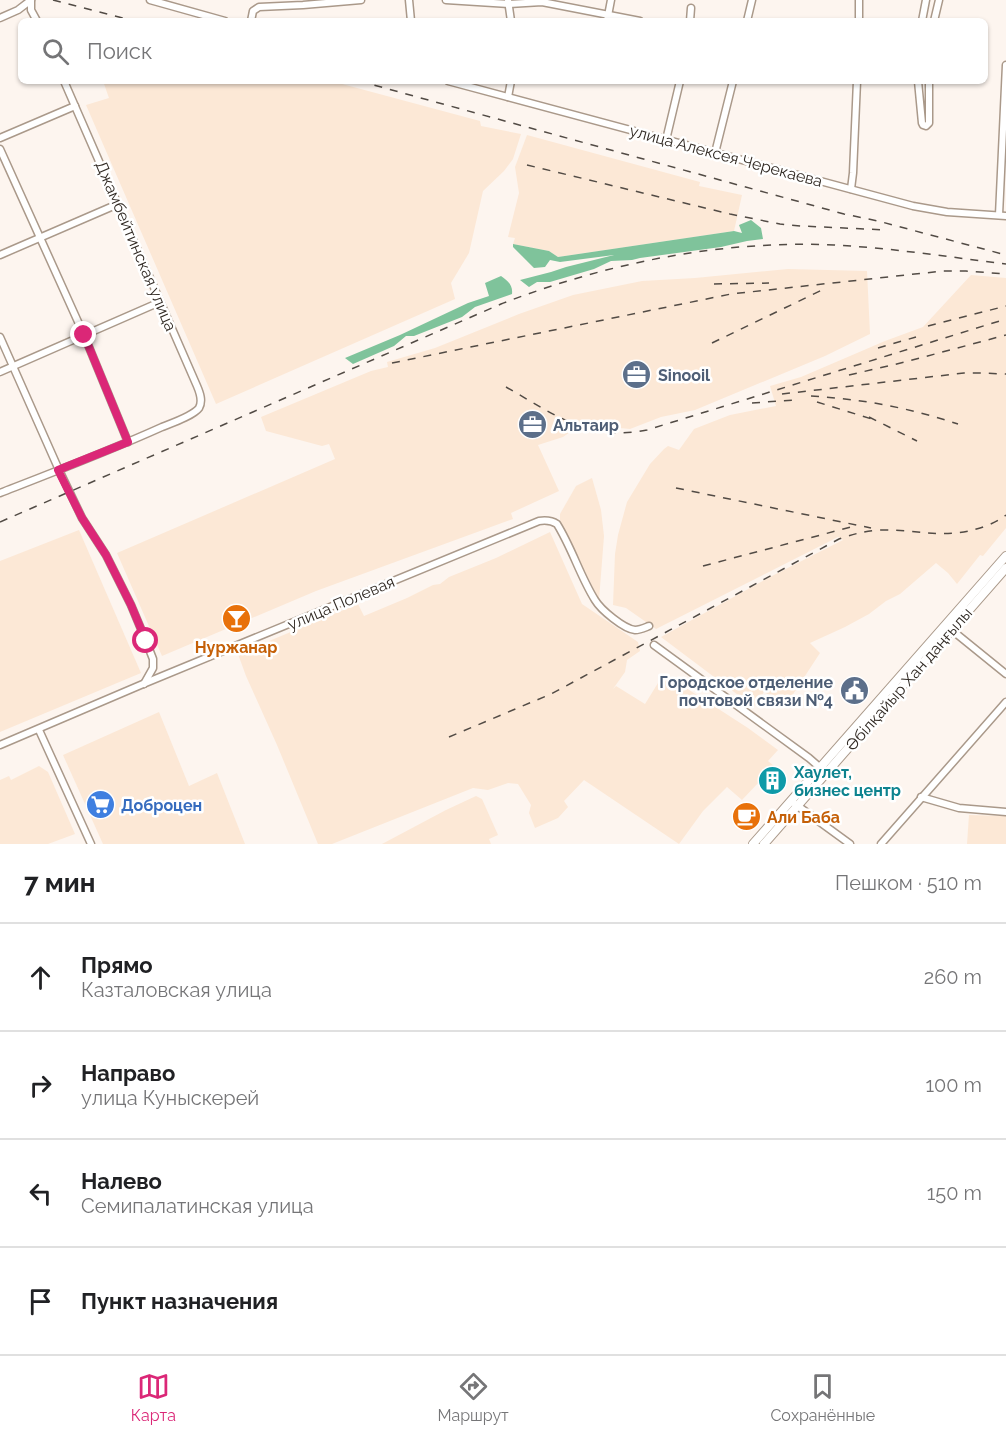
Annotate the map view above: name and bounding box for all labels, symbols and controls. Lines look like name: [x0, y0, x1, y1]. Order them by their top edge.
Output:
search box: [18, 18, 988, 84]
icon: search: [39, 35, 72, 68]
text: Поиск: [87, 38, 152, 64]
street label: улица Алексея Черекаева: [627, 121, 825, 191]
street label: Джамбейтинская улица: [92, 158, 180, 334]
route end: [70, 321, 96, 347]
office icon: Sinooil: [621, 359, 653, 391]
place label: Sinooil: [658, 366, 711, 385]
office icon: Альтаир: [516, 409, 548, 441]
place label: Альтаир: [553, 416, 619, 435]
street label: улица Полевая: [285, 572, 397, 634]
bar icon: Нуржанар: [220, 603, 252, 635]
street label: Әбілқайыр Хан даңғылы: [842, 604, 976, 754]
route start: [132, 627, 158, 653]
place label: Нуржанар: [195, 638, 277, 657]
place label: Городское отделение почтовой связи №4: [659, 673, 833, 710]
public building icon: Городское отделение почтовой связи №4: [838, 675, 870, 707]
place label: Хаулет, бизнес центр: [793, 763, 901, 800]
building icon: Хаулет, бизнес центр: [757, 765, 789, 797]
supermarket icon: Доброцен: [84, 789, 116, 821]
place label: Доброцен: [121, 796, 202, 815]
cafe icon: Али Баба: [730, 801, 762, 833]
place label: Али Баба: [767, 808, 840, 827]
text: 7 мин: [24, 868, 95, 898]
text: Пешком · 510 m: [835, 871, 982, 895]
text: Прямо: [81, 952, 153, 978]
icon: ahead: [24, 961, 57, 994]
text: 260 m: [924, 965, 982, 989]
text: Казталовская улица: [81, 978, 272, 1002]
text: Направо: [81, 1060, 175, 1086]
icon: right: [24, 1069, 57, 1102]
text: 100 m: [925, 1073, 982, 1097]
text: улица Куныскерей: [81, 1086, 259, 1110]
text: Налево: [81, 1168, 162, 1194]
icon: left: [24, 1177, 57, 1210]
text: 150 m: [927, 1181, 982, 1205]
text: Семипалатинская улица: [81, 1194, 314, 1218]
icon: arrive: [24, 1285, 57, 1318]
text: Пункт назначения: [81, 1288, 278, 1314]
tab: Карта: [131, 1370, 176, 1425]
tab: Маршрут: [438, 1370, 509, 1425]
tab: Сохранённые: [770, 1370, 875, 1425]

